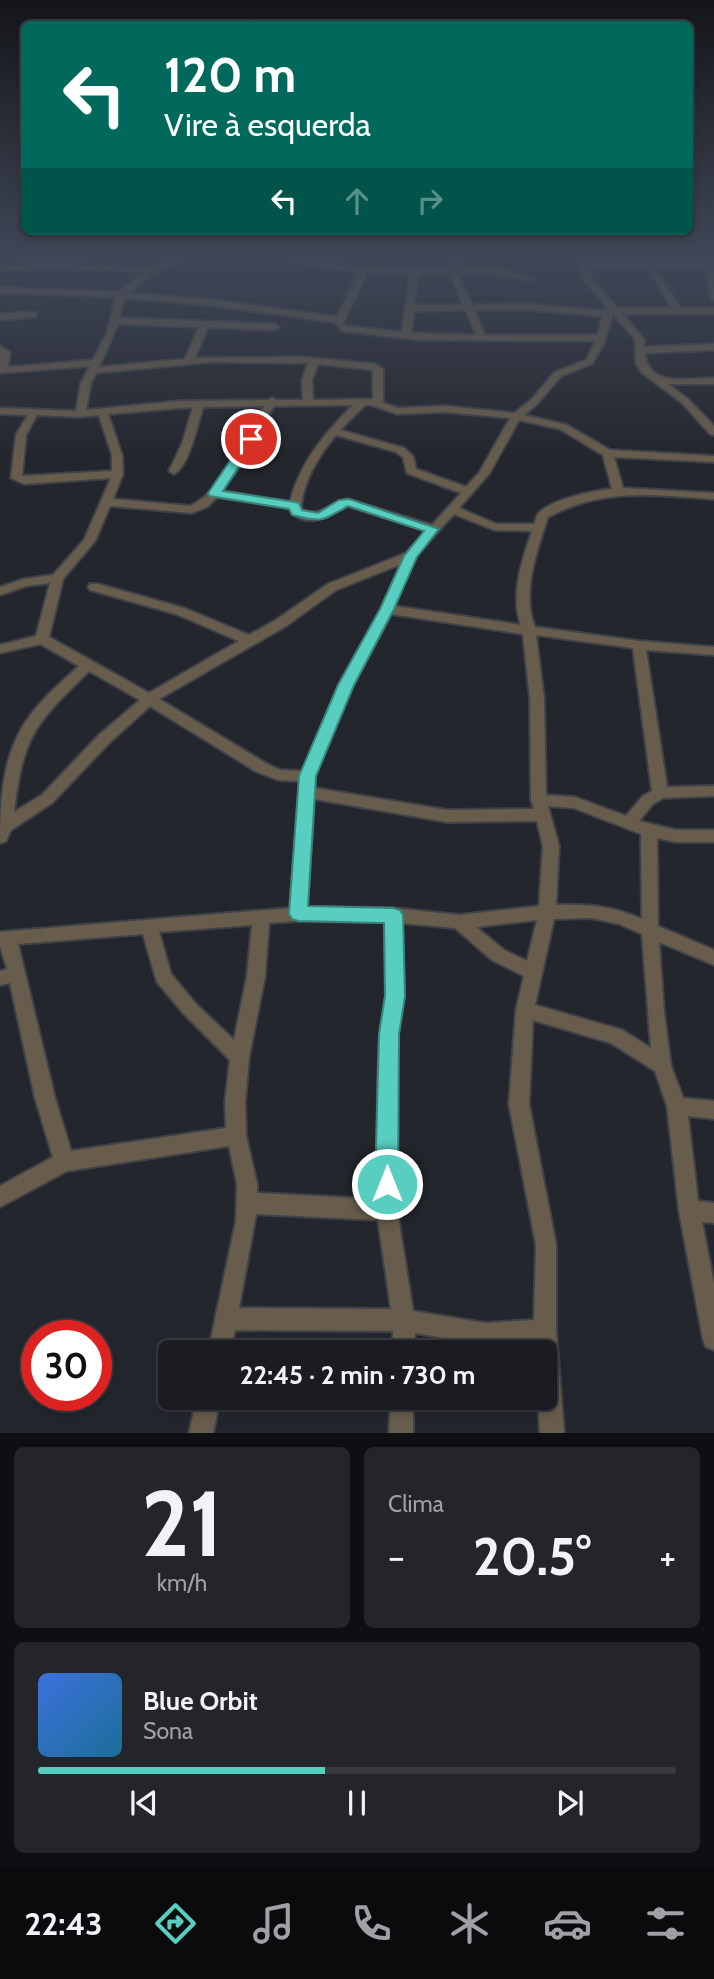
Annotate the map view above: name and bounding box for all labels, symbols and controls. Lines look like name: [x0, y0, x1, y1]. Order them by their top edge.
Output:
text: 120 m: [164, 45, 296, 104]
icon: left: [49, 49, 140, 140]
text: Vire à esquerda: [164, 105, 371, 144]
icon: left: [265, 182, 303, 220]
icon: ahead: [338, 182, 376, 220]
icon: right: [411, 182, 449, 220]
pin: [221, 409, 281, 469]
icon: arrive: [232, 420, 270, 458]
position arrow: [350, 1147, 424, 1221]
speed limit sign: 30: [21, 1320, 112, 1411]
text: 22:45 · 2 min · 730 m: [240, 1359, 475, 1391]
text: 21: [141, 1468, 223, 1579]
text: Clima: [388, 1490, 444, 1518]
text: 20.5°: [473, 1525, 591, 1588]
text: −: [388, 1533, 405, 1580]
text: +: [659, 1533, 676, 1580]
text: km/h: [157, 1569, 207, 1597]
text: Blue Orbit: [143, 1685, 258, 1717]
text: Sona: [143, 1717, 193, 1745]
icon: previous: [125, 1784, 163, 1822]
icon: pause: [338, 1784, 376, 1822]
icon: next: [551, 1784, 589, 1822]
icon: directions: [151, 1899, 200, 1948]
icon: music: [249, 1899, 298, 1948]
icon: phone: [347, 1899, 396, 1948]
icon: climate: [445, 1899, 494, 1948]
icon: car: [543, 1899, 592, 1948]
icon: filters: [641, 1899, 690, 1948]
text: 22:43: [24, 1904, 103, 1943]

